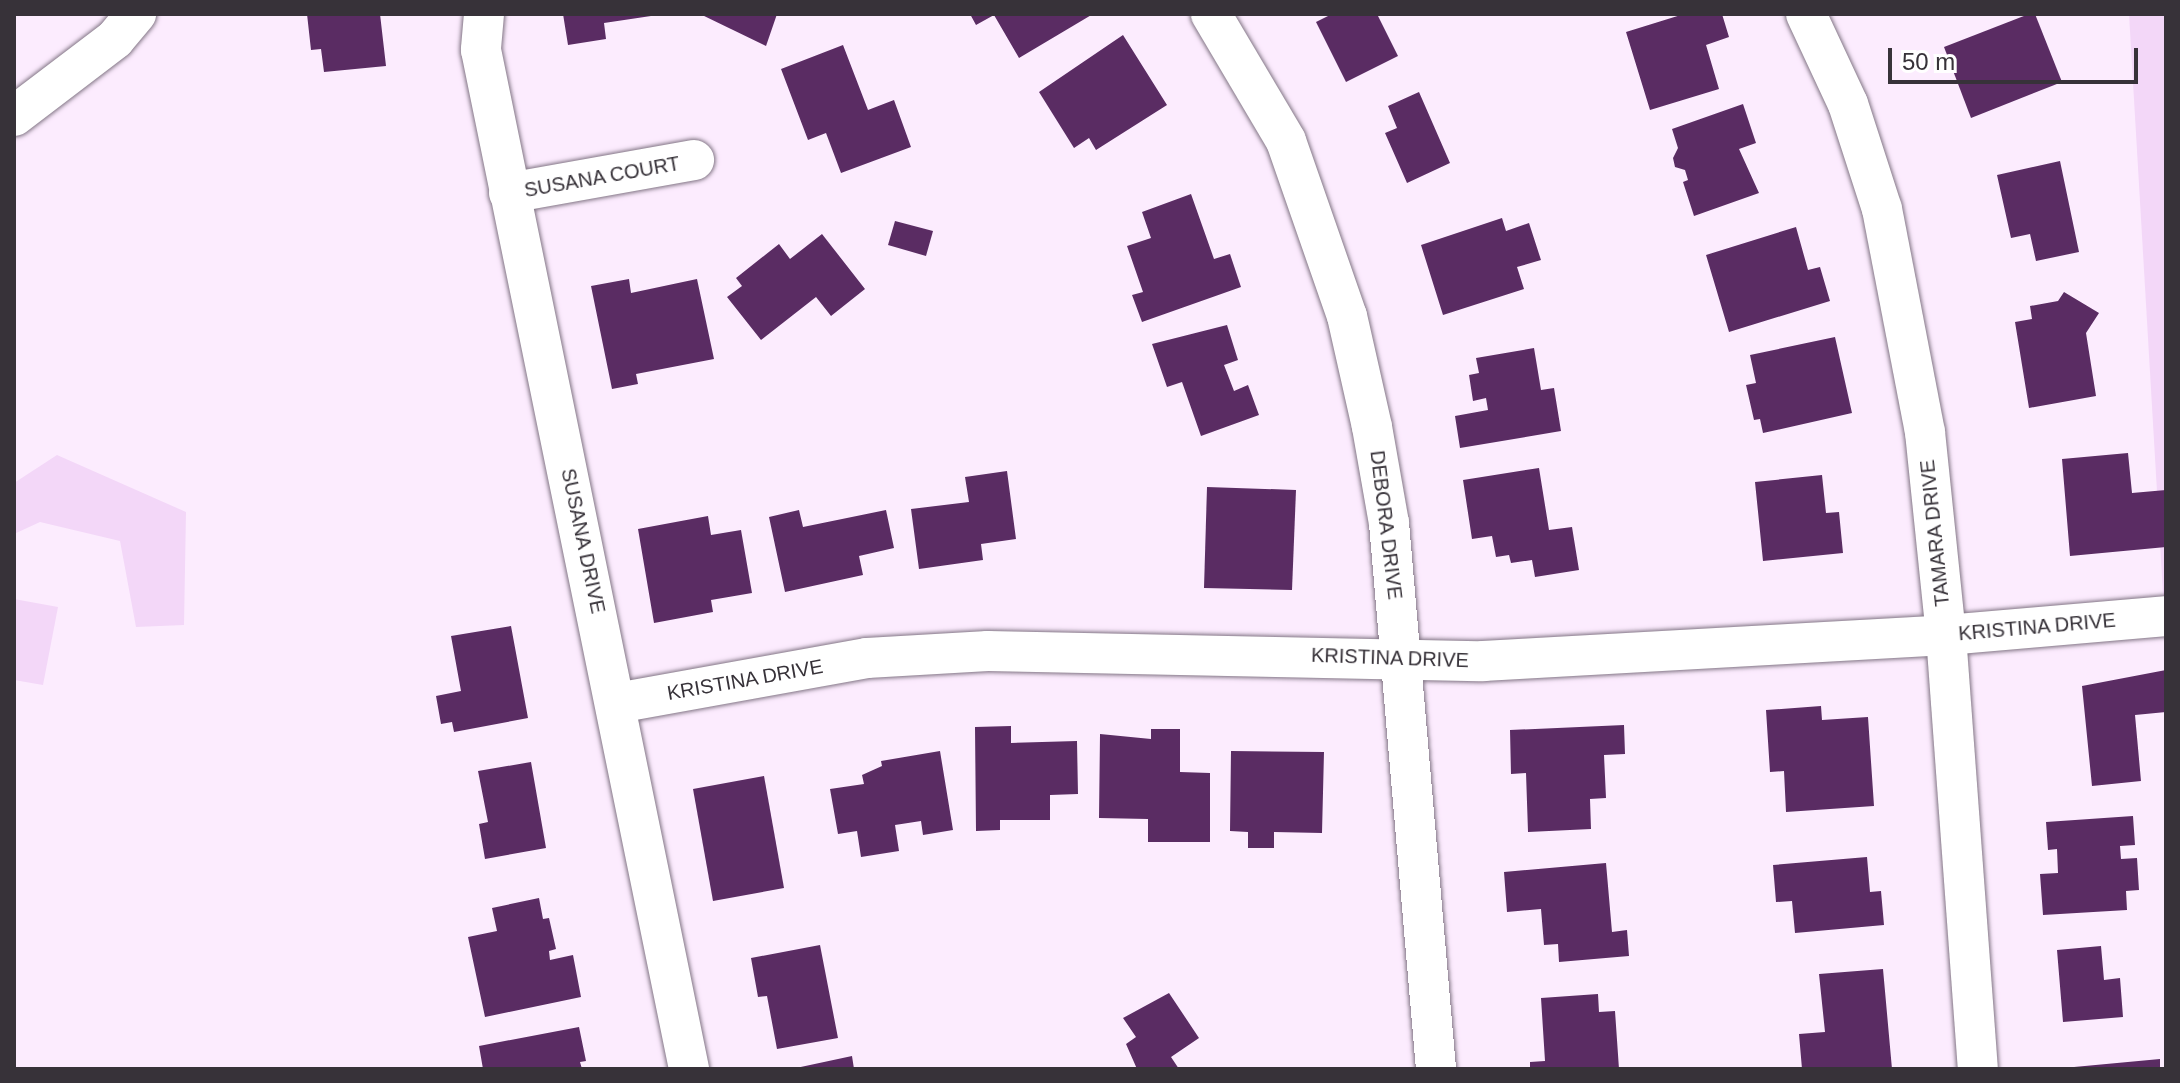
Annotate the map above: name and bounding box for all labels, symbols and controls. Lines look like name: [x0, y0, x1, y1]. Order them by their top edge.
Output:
scale bar: [1892, 32, 2142, 82]
text: 50 m: [1902, 48, 1955, 75]
street label: SUSANA COURT: [522, 151, 682, 203]
street label: DEBORA DRIVE: [1365, 449, 1407, 601]
street label: TAMARA DRIVE: [1915, 458, 1955, 608]
street label: SUSANA DRIVE: [556, 466, 610, 616]
street label: KRISTINA DRIVE: [1957, 608, 2117, 646]
street label: KRISTINA DRIVE: [1310, 643, 1470, 673]
street label: KRISTINA DRIVE: [665, 654, 825, 706]

